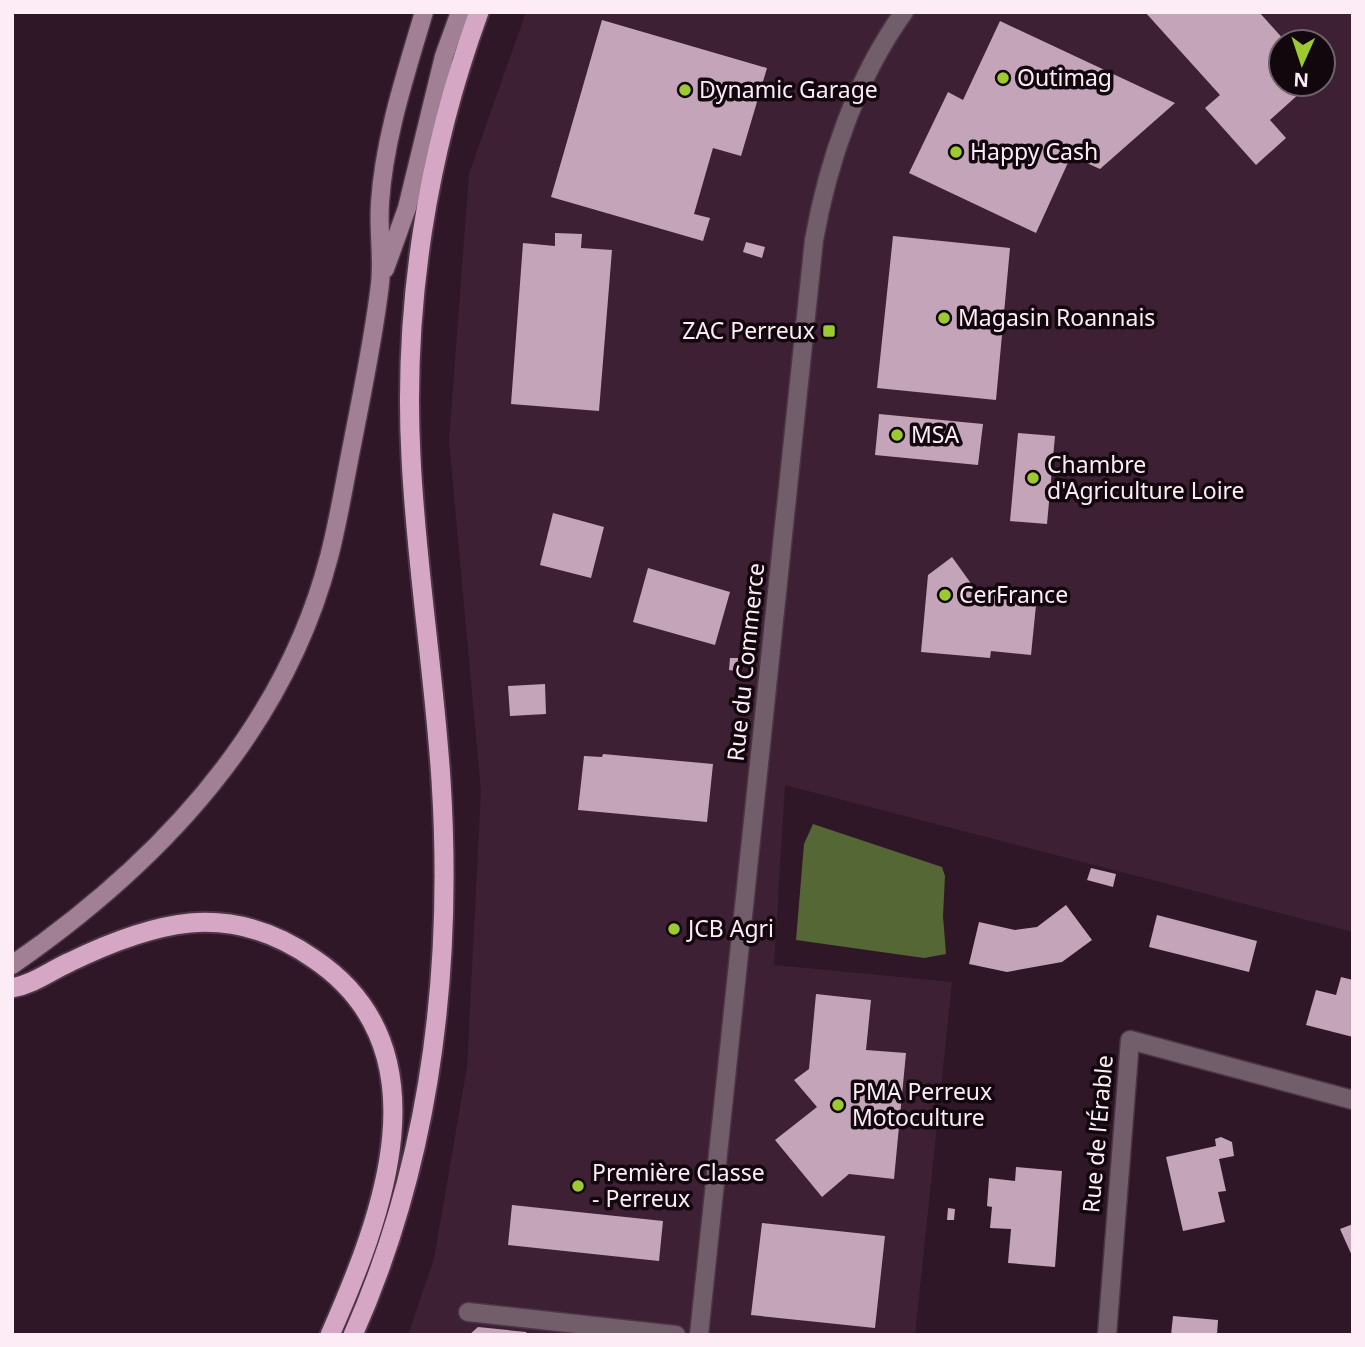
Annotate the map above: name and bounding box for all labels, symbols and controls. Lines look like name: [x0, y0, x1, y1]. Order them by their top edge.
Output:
north arrow: [1267, 28, 1337, 98]
place label: Outimag: [1017, 61, 1112, 93]
text: N: [1293, 67, 1310, 93]
marker: Outimag: [995, 70, 1011, 86]
place label: Dynamic Garage: [699, 73, 878, 105]
marker: Dynamic Garage: [677, 82, 693, 98]
place label: Happy Cash: [970, 135, 1098, 167]
marker: Happy Cash: [948, 144, 964, 160]
place label: Magasin Roannais: [958, 301, 1155, 333]
marker: Magasin Roannais: [936, 310, 952, 326]
place label: ZAC Perreux: [682, 314, 815, 346]
marker: ZAC Perreux: [821, 323, 837, 339]
place label: MSA: [911, 418, 959, 450]
marker: MSA: [889, 427, 905, 443]
place label: Chambre d'Agriculture Loire: [1047, 448, 1245, 506]
marker: Chambre d'Agriculture Loire: [1025, 470, 1041, 486]
street label: Rue du Commerce: [719, 561, 771, 763]
place label: CerFrance: [959, 578, 1068, 610]
marker: CerFrance: [937, 587, 953, 603]
place label: JCB Agri: [686, 912, 774, 944]
marker: JCB Agri: [666, 921, 682, 937]
street label: Rue de l’Érable: [1074, 1054, 1120, 1214]
place label: PMA Perreux Motoculture: [852, 1075, 992, 1133]
marker: PMA Perreux Motoculture: [830, 1097, 846, 1113]
place label: Première Classe - Perreux: [592, 1156, 765, 1214]
marker: Première Classe - Perreux: [570, 1178, 586, 1194]

